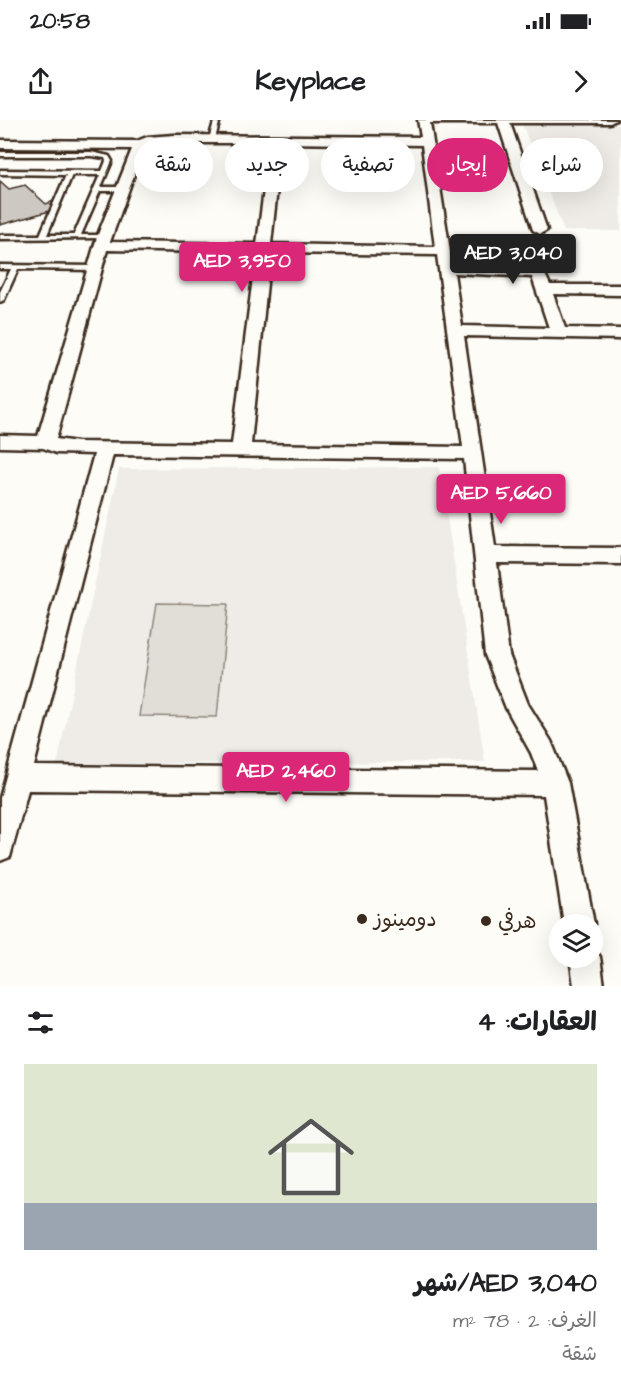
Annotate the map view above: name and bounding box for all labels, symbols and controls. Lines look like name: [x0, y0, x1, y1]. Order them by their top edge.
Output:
text: 20:58: [30, 6, 90, 37]
text: Keyplace: [255, 62, 366, 100]
icon: share: [24, 65, 57, 98]
icon: forward: [564, 65, 597, 98]
chip: شقة: [134, 138, 213, 192]
chip: جديد: [225, 138, 309, 192]
chip: تصفية: [321, 138, 415, 192]
chip: إيجار: [427, 138, 508, 192]
chip: شراء: [520, 138, 603, 192]
pin: AED 3,040: [444, 234, 582, 285]
text: AED 3,040: [464, 239, 562, 267]
pin: AED 3,950: [173, 242, 311, 293]
text: AED 3,950: [193, 247, 291, 275]
pin: AED 5,660: [432, 474, 570, 525]
text: AED 5,660: [450, 479, 552, 507]
pin: AED 2,460: [217, 752, 355, 803]
text: AED 2,460: [236, 757, 336, 785]
place label: دومينوز: [372, 905, 437, 934]
place label: هرفي: [498, 907, 537, 936]
marker: دومينوز: [355, 912, 369, 926]
marker: هرفي: [479, 914, 493, 928]
map controls: [549, 914, 603, 968]
button: layers: [549, 914, 603, 968]
text: العقارات: 4: [477, 1004, 597, 1040]
icon: filters: [24, 1006, 57, 1039]
icon: home: [257, 1103, 365, 1211]
text: AED 3,040/شهر: [414, 1265, 597, 1301]
text: الغرف: 2 · 78 m²: [453, 1307, 597, 1335]
text: شقة: [562, 1340, 597, 1368]

